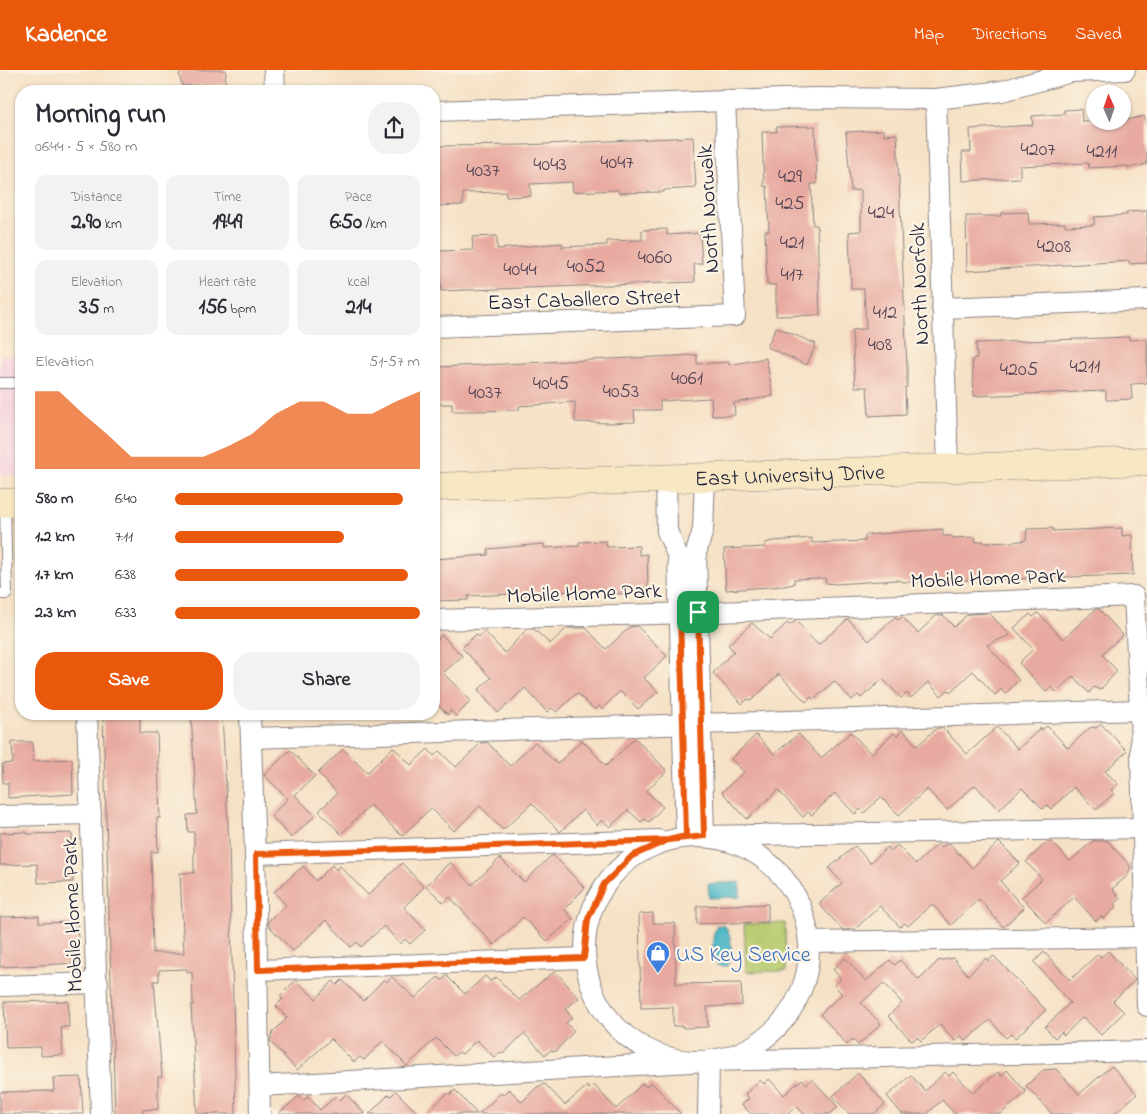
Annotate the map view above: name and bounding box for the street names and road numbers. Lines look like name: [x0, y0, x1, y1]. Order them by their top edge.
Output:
street label: North Norwalk: [691, 143, 729, 274]
street label: North Norfolk: [903, 222, 939, 346]
street label: East Caballero Street: [487, 282, 682, 320]
street label: East University Drive: [694, 458, 886, 496]
street label: Mobile Home Park: [910, 561, 1067, 599]
street label: Mobile Home Park: [506, 576, 663, 614]
street label: Mobile Home Park: [55, 836, 93, 993]

